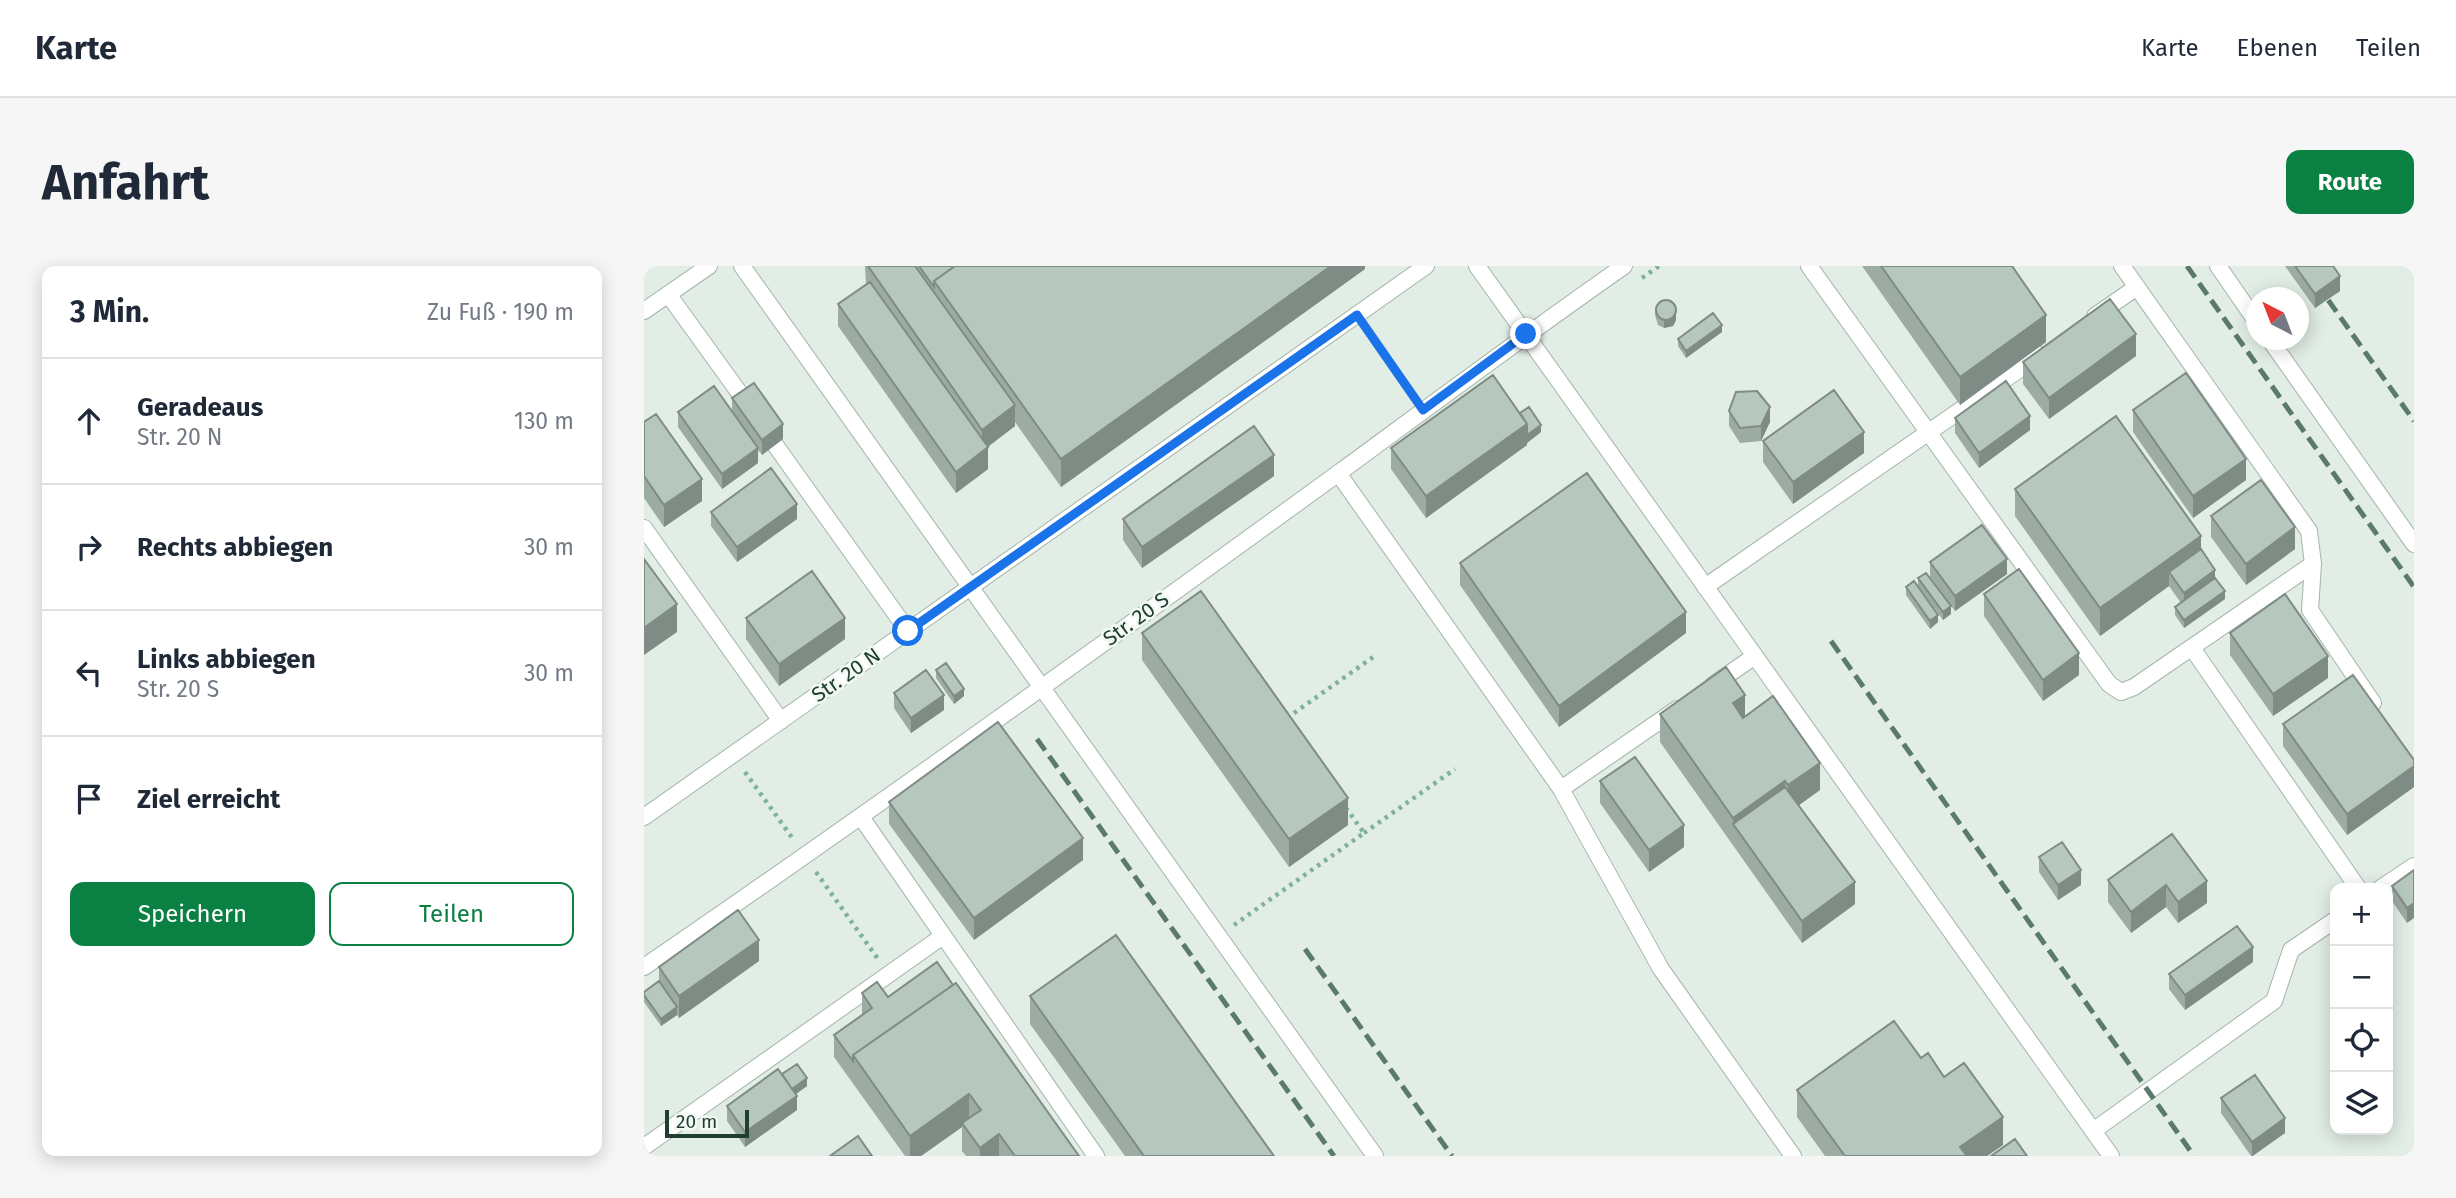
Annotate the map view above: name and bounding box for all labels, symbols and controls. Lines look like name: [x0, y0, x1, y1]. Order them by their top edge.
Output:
text: Karte: [35, 28, 117, 68]
text: Karte: [2141, 34, 2199, 62]
text: Ebenen: [2237, 34, 2318, 62]
text: Teilen: [2356, 34, 2421, 62]
button: Route: [2286, 150, 2414, 214]
text: Anfahrt: [42, 153, 209, 212]
north arrow: [2246, 287, 2309, 350]
text: 3 Min.: [70, 294, 149, 330]
text: Zu Fuß · 190 m: [427, 298, 574, 326]
route end: [1510, 318, 1541, 349]
text: Geradeaus: [137, 392, 263, 423]
icon: ahead: [70, 402, 108, 440]
text: 130 m: [514, 407, 574, 435]
text: Str. 20 N: [137, 423, 223, 451]
icon: right: [70, 528, 108, 566]
text: Rechts abbiegen: [137, 532, 333, 563]
text: 30 m: [524, 533, 574, 561]
street label: Str. 20 S: [1098, 586, 1174, 652]
route start: [892, 615, 923, 646]
street label: Str. 20 N: [807, 642, 885, 708]
text: Links abbiegen: [137, 644, 316, 675]
icon: left: [70, 654, 108, 692]
text: 30 m: [524, 659, 574, 687]
text: Str. 20 S: [137, 675, 219, 703]
icon: arrive: [70, 780, 108, 818]
text: Ziel erreicht: [137, 784, 280, 815]
button: Speichern: [70, 882, 315, 946]
button: Teilen: [329, 882, 574, 946]
map controls: [2330, 883, 2393, 1135]
button: +: [2330, 883, 2393, 946]
button: −: [2330, 946, 2393, 1009]
button: locate: [2330, 1009, 2393, 1072]
button: layers: [2330, 1072, 2393, 1135]
scale bar: [665, 1107, 749, 1139]
text: 20 m: [676, 1110, 717, 1133]

